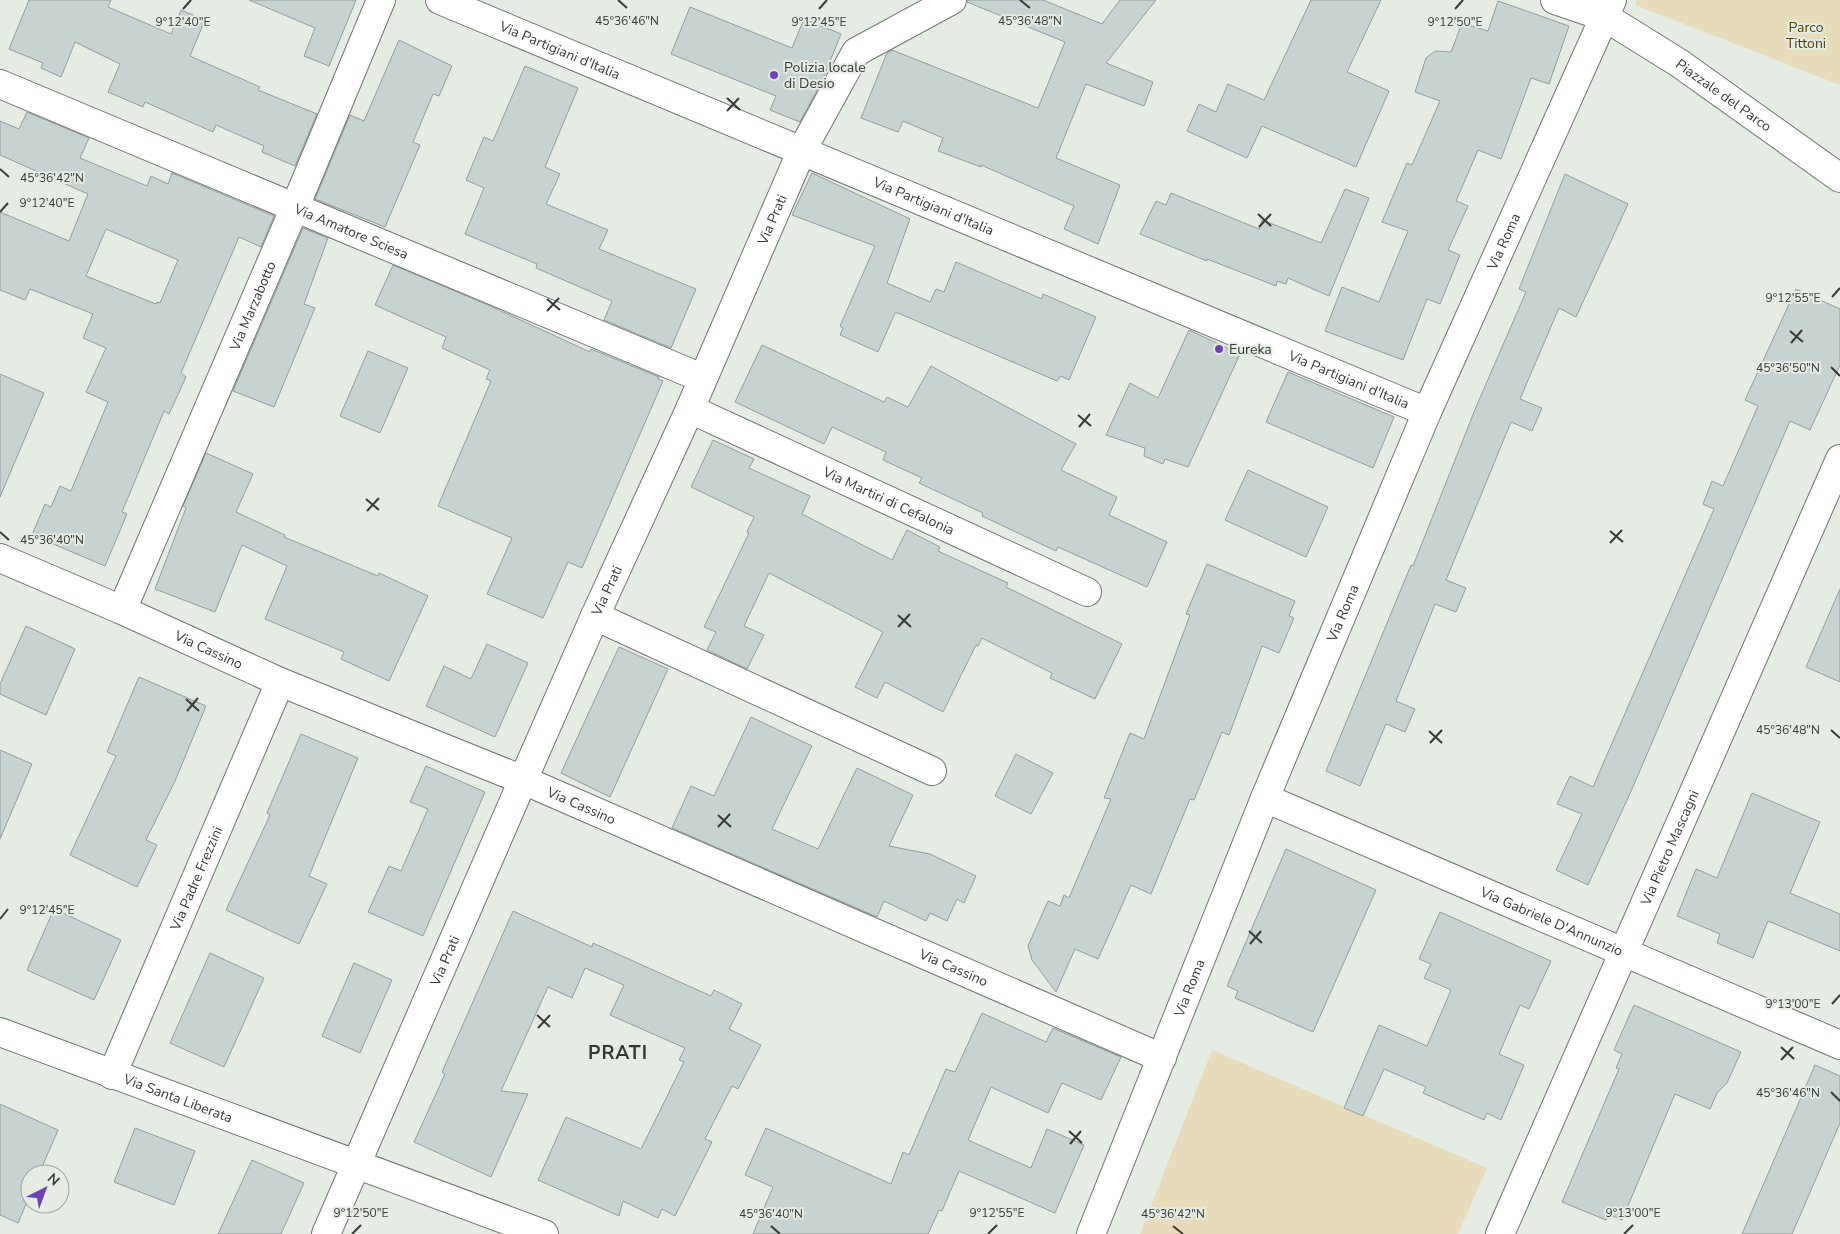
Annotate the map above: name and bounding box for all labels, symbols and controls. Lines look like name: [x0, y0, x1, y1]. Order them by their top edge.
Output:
text: 45°36'46"N: [595, 13, 659, 29]
text: 45°36'48"N: [998, 13, 1062, 29]
text: 9°12'40"E: [156, 14, 210, 30]
text: 9°12'45"E: [792, 14, 846, 30]
text: 9°12'50"E: [1428, 14, 1482, 30]
street label: Via Partigiani d'Italia: [496, 16, 623, 84]
park label: Parco Tittoni: [1786, 18, 1826, 53]
street label: Piazzale del Parco: [1672, 54, 1776, 136]
place label: Polizia locale di Desio: [784, 58, 866, 93]
marker: Polizia locale di Desio: [768, 69, 780, 81]
text: 45°36'42"N: [20, 170, 84, 186]
street label: Via Partigiani d'Italia: [870, 172, 997, 240]
street label: Via Prati: [752, 192, 791, 249]
text: 9°12'40"E: [20, 195, 74, 211]
street label: Via Amatore Sciesa: [290, 198, 411, 264]
street label: Via Roma: [1482, 210, 1525, 274]
street label: Via Marzabotto: [225, 258, 280, 354]
text: 9°12'55"E: [1766, 290, 1820, 306]
place label: Eureka: [1229, 340, 1272, 359]
marker: Eureka: [1213, 343, 1225, 355]
street label: Via Partigiani d'Italia: [1285, 345, 1412, 413]
text: 45°36'50"N: [1756, 360, 1820, 376]
street label: Via Martiri di Cefalonia: [819, 462, 958, 539]
text: 45°36'40"N: [20, 532, 84, 548]
street label: Via Prati: [587, 562, 626, 620]
street label: Via Roma: [1322, 582, 1363, 645]
street label: Via Cassino: [171, 625, 246, 673]
text: 45°36'48"N: [1756, 722, 1820, 738]
street label: Via Cassino: [543, 782, 619, 829]
street label: Via Pietro Mascagni: [1635, 787, 1703, 909]
street label: Via Padre Frezzini: [165, 823, 227, 934]
street label: Via Gabriele D'Annunzio: [1476, 882, 1626, 960]
text: 9°12'45"E: [20, 902, 74, 918]
street label: Via Prati: [425, 932, 464, 990]
street label: Via Cassino: [916, 944, 991, 991]
street label: Via Roma: [1169, 956, 1209, 1020]
text: 9°13'00"E: [1766, 996, 1820, 1012]
district label: PRATI: [588, 1040, 648, 1066]
street label: Via Santa Liberata: [120, 1069, 235, 1127]
text: 45°36'46"N: [1756, 1085, 1820, 1101]
north arrow: [20, 1164, 70, 1214]
text: N: [43, 1169, 64, 1190]
text: 9°12'50"E: [334, 1205, 388, 1221]
text: 9°12'55"E: [970, 1205, 1024, 1221]
text: 9°13'00"E: [1606, 1205, 1660, 1221]
text: 45°36'40"N: [739, 1206, 803, 1222]
text: 45°36'42"N: [1141, 1206, 1205, 1222]

